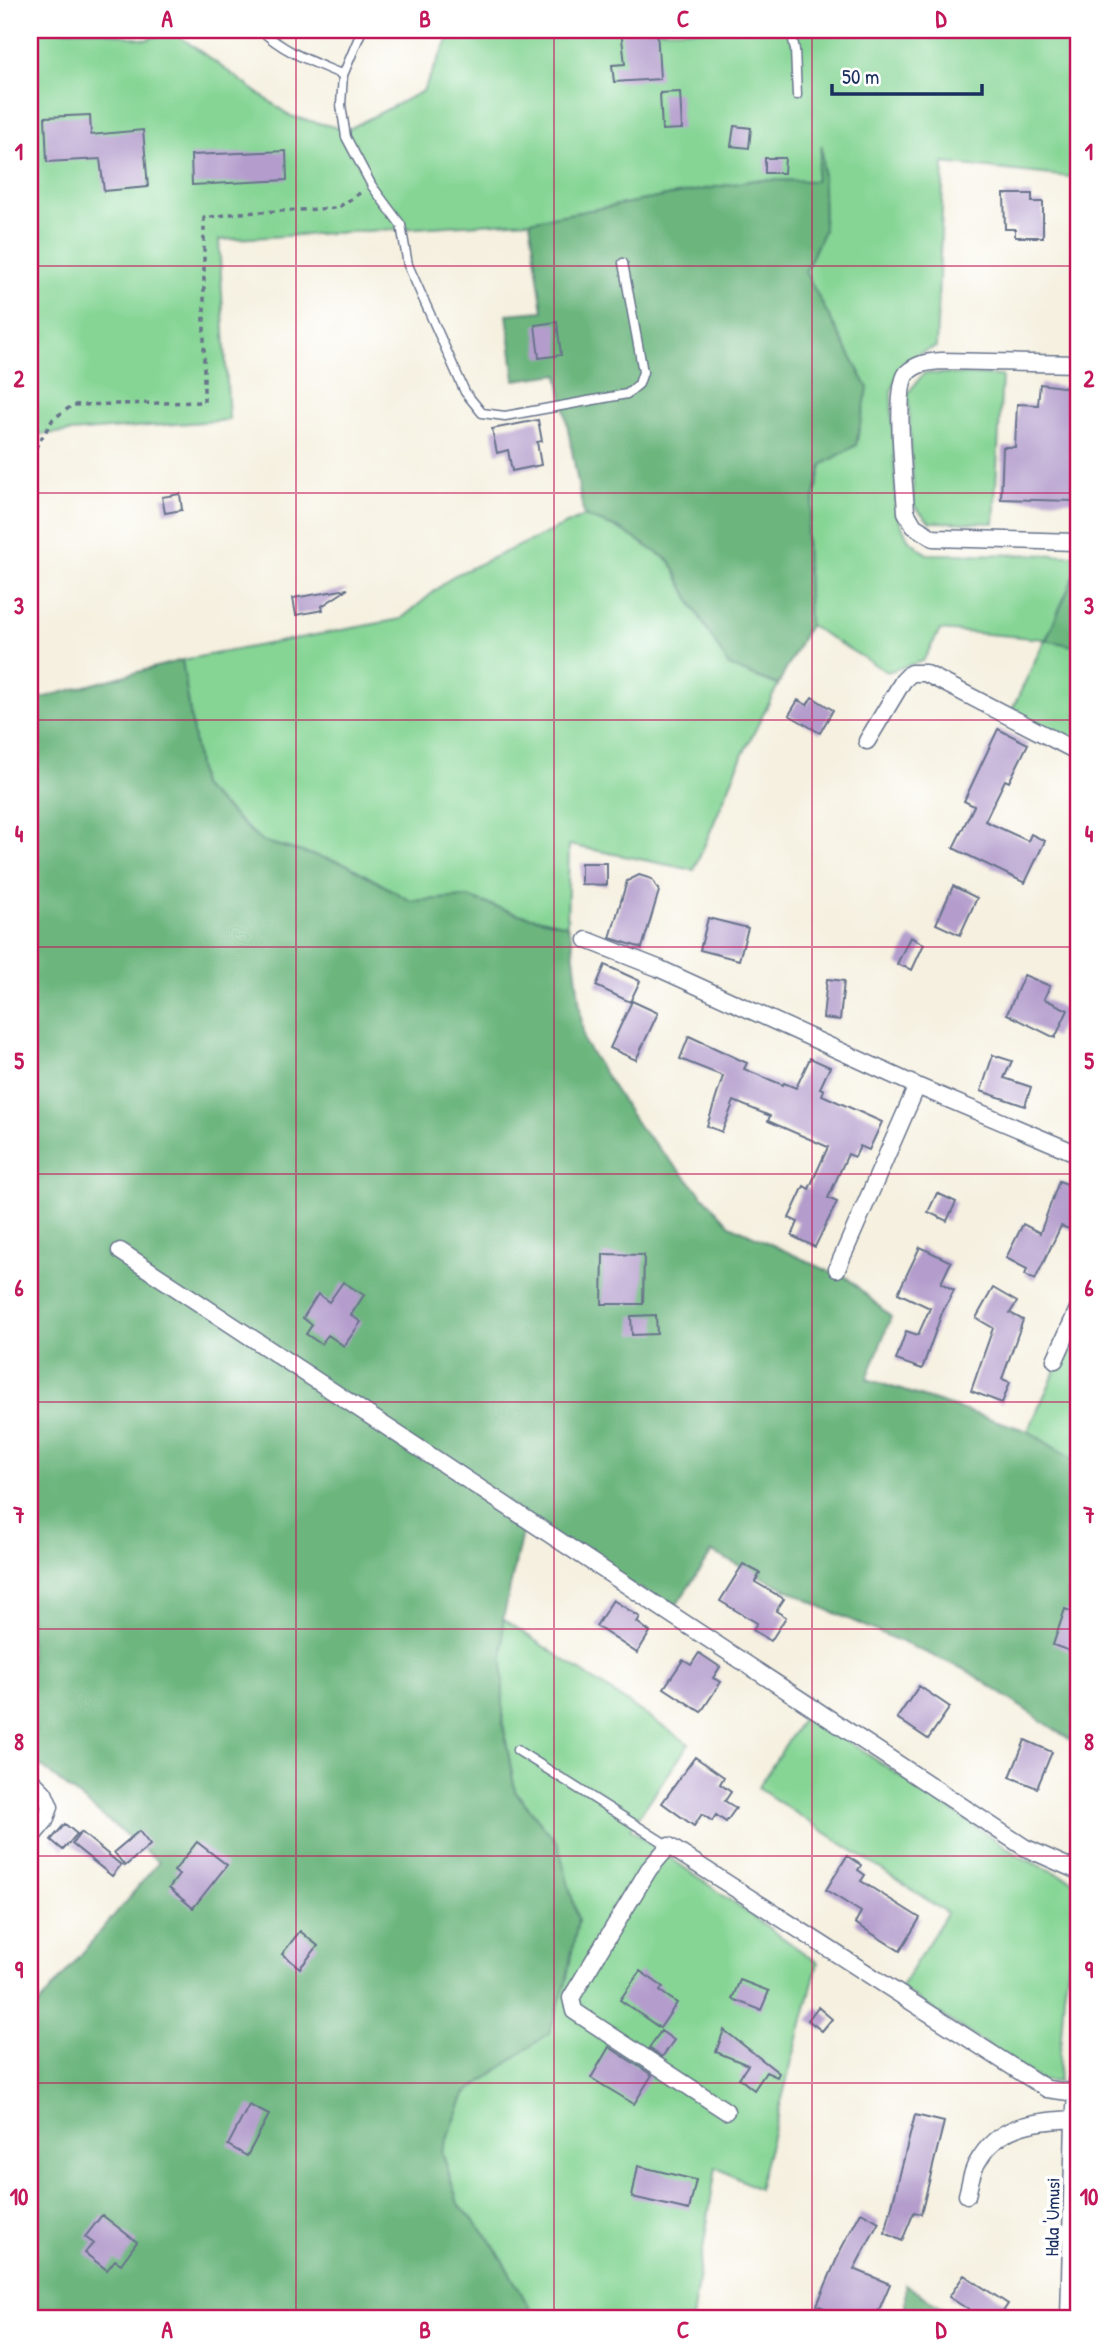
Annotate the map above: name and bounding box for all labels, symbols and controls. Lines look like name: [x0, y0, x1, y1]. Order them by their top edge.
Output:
text: A: [161, 3, 173, 34]
text: B: [419, 3, 431, 34]
text: C: [677, 3, 689, 34]
text: D: [936, 3, 948, 34]
scale bar: [832, 52, 982, 96]
text: 50 m: [842, 62, 879, 91]
text: 1: [15, 136, 23, 167]
text: 1: [1085, 136, 1093, 167]
text: 2: [14, 363, 25, 394]
text: 2: [1084, 363, 1095, 394]
text: 3: [14, 590, 24, 621]
text: 3: [1084, 590, 1094, 621]
text: 4: [15, 818, 24, 849]
text: 4: [1085, 818, 1094, 849]
text: 5: [14, 1045, 24, 1076]
text: 5: [1084, 1045, 1094, 1076]
text: 6: [14, 1272, 24, 1303]
text: 6: [1084, 1272, 1094, 1303]
text: 7: [12, 1499, 25, 1530]
text: 7: [1082, 1499, 1095, 1530]
text: 8: [14, 1726, 24, 1757]
text: 8: [1084, 1726, 1094, 1757]
text: 9: [15, 1954, 24, 1985]
text: 9: [1085, 1954, 1094, 1985]
street label: Hala 'Umusi: [1038, 2177, 1066, 2257]
text: 10: [10, 2181, 28, 2212]
text: 10: [1080, 2181, 1098, 2212]
text: A: [161, 2314, 173, 2345]
text: B: [419, 2314, 431, 2345]
text: C: [677, 2314, 689, 2345]
text: D: [936, 2314, 948, 2345]

